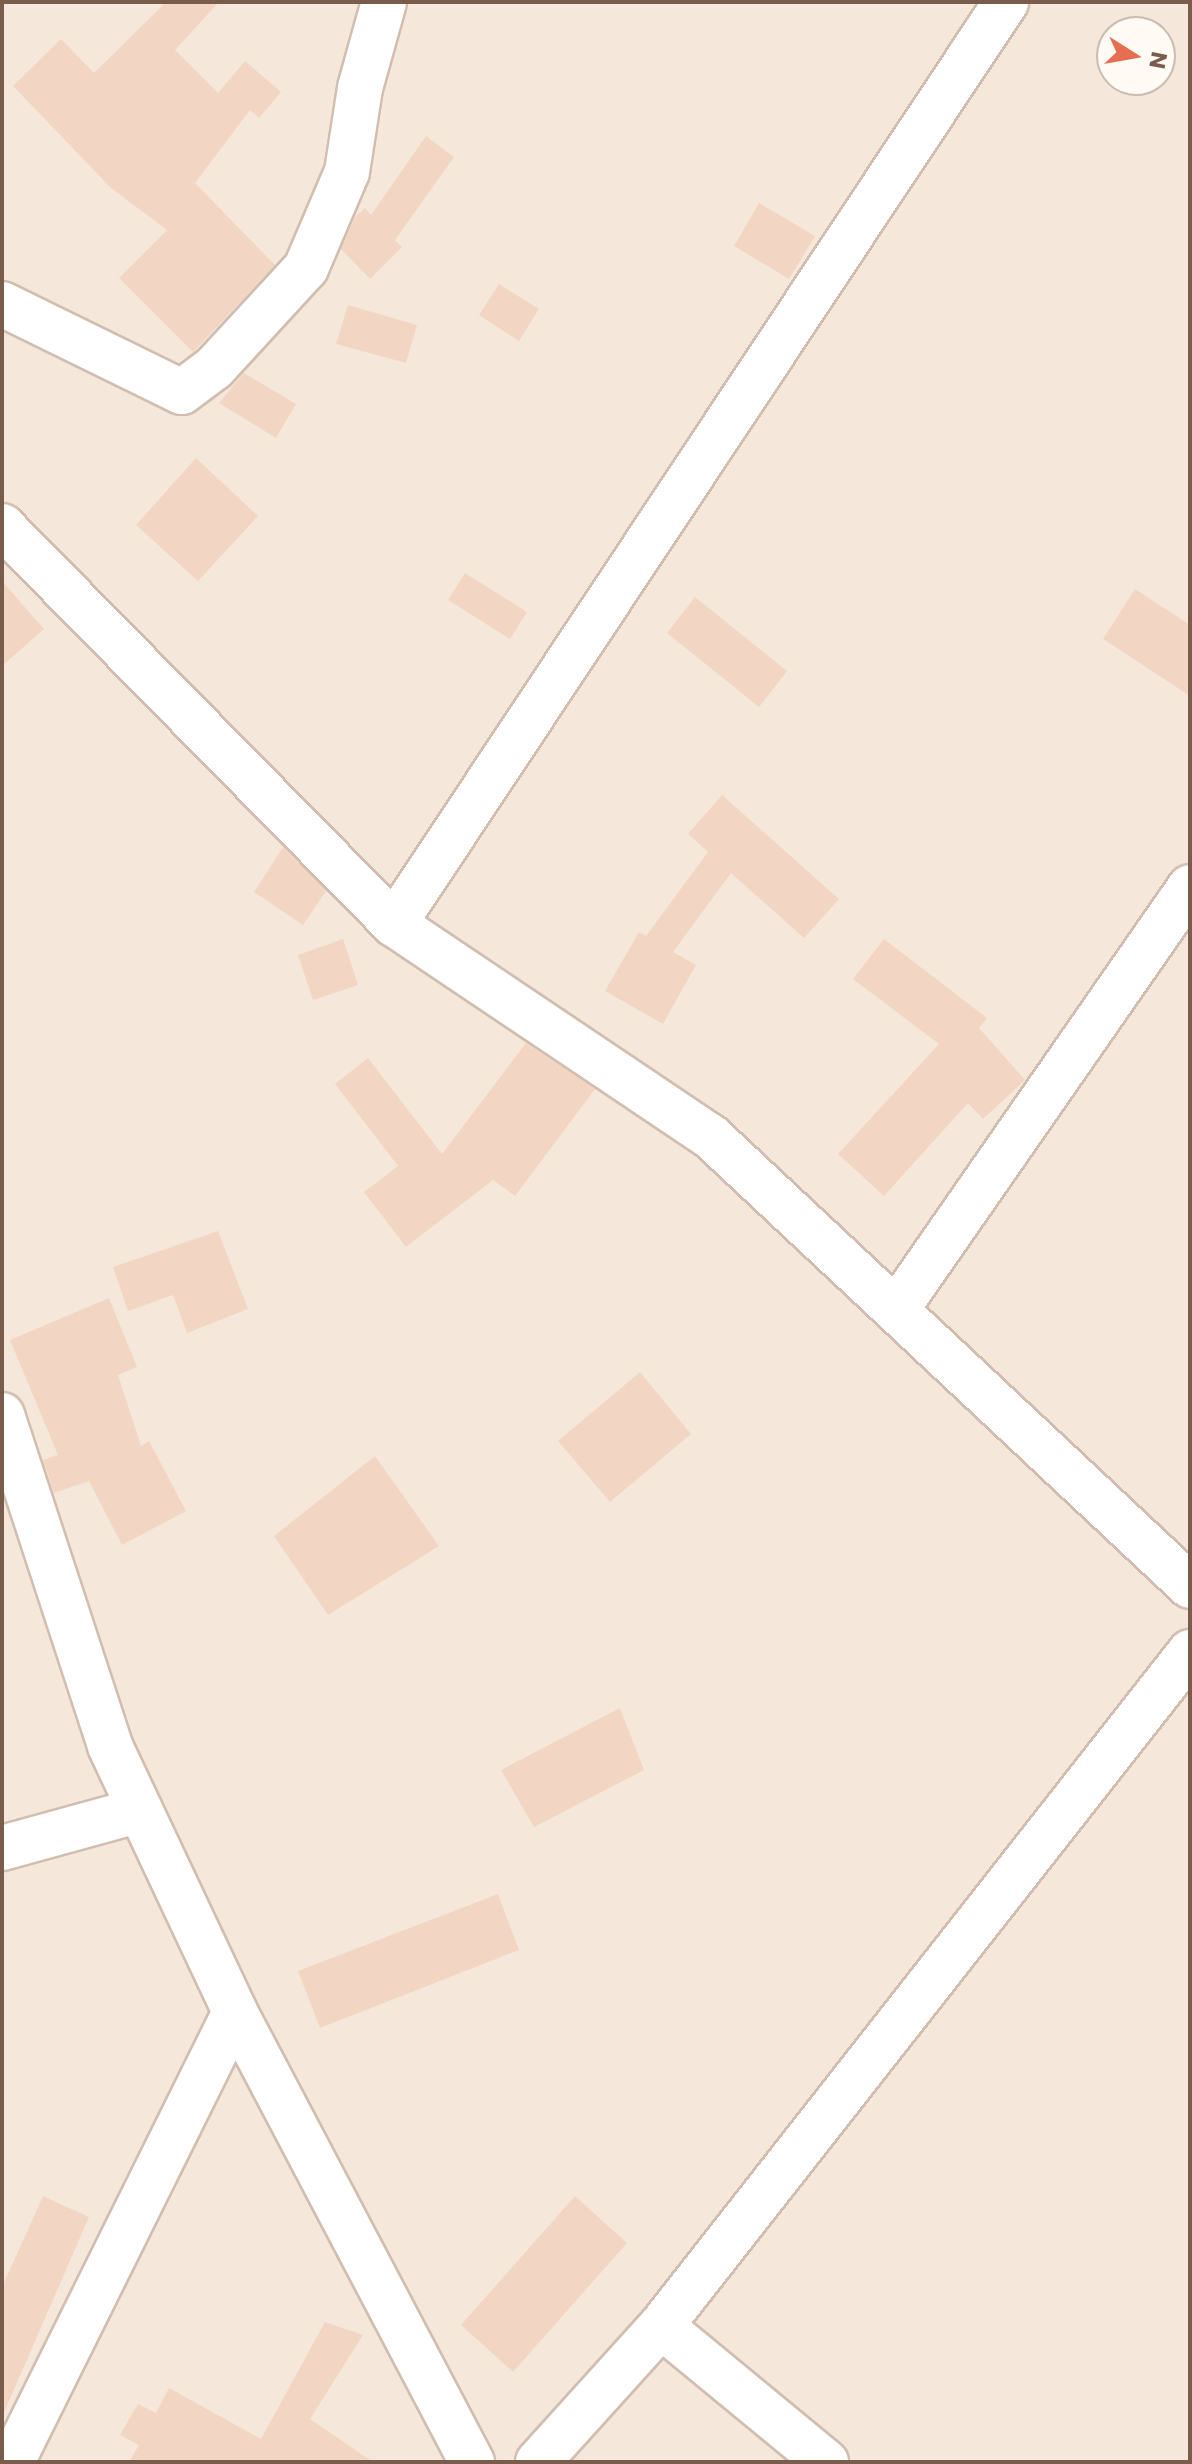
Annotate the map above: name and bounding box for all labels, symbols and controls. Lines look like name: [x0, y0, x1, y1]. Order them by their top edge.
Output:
north arrow: [1096, 16, 1176, 96]
text: N: [1141, 49, 1175, 71]

